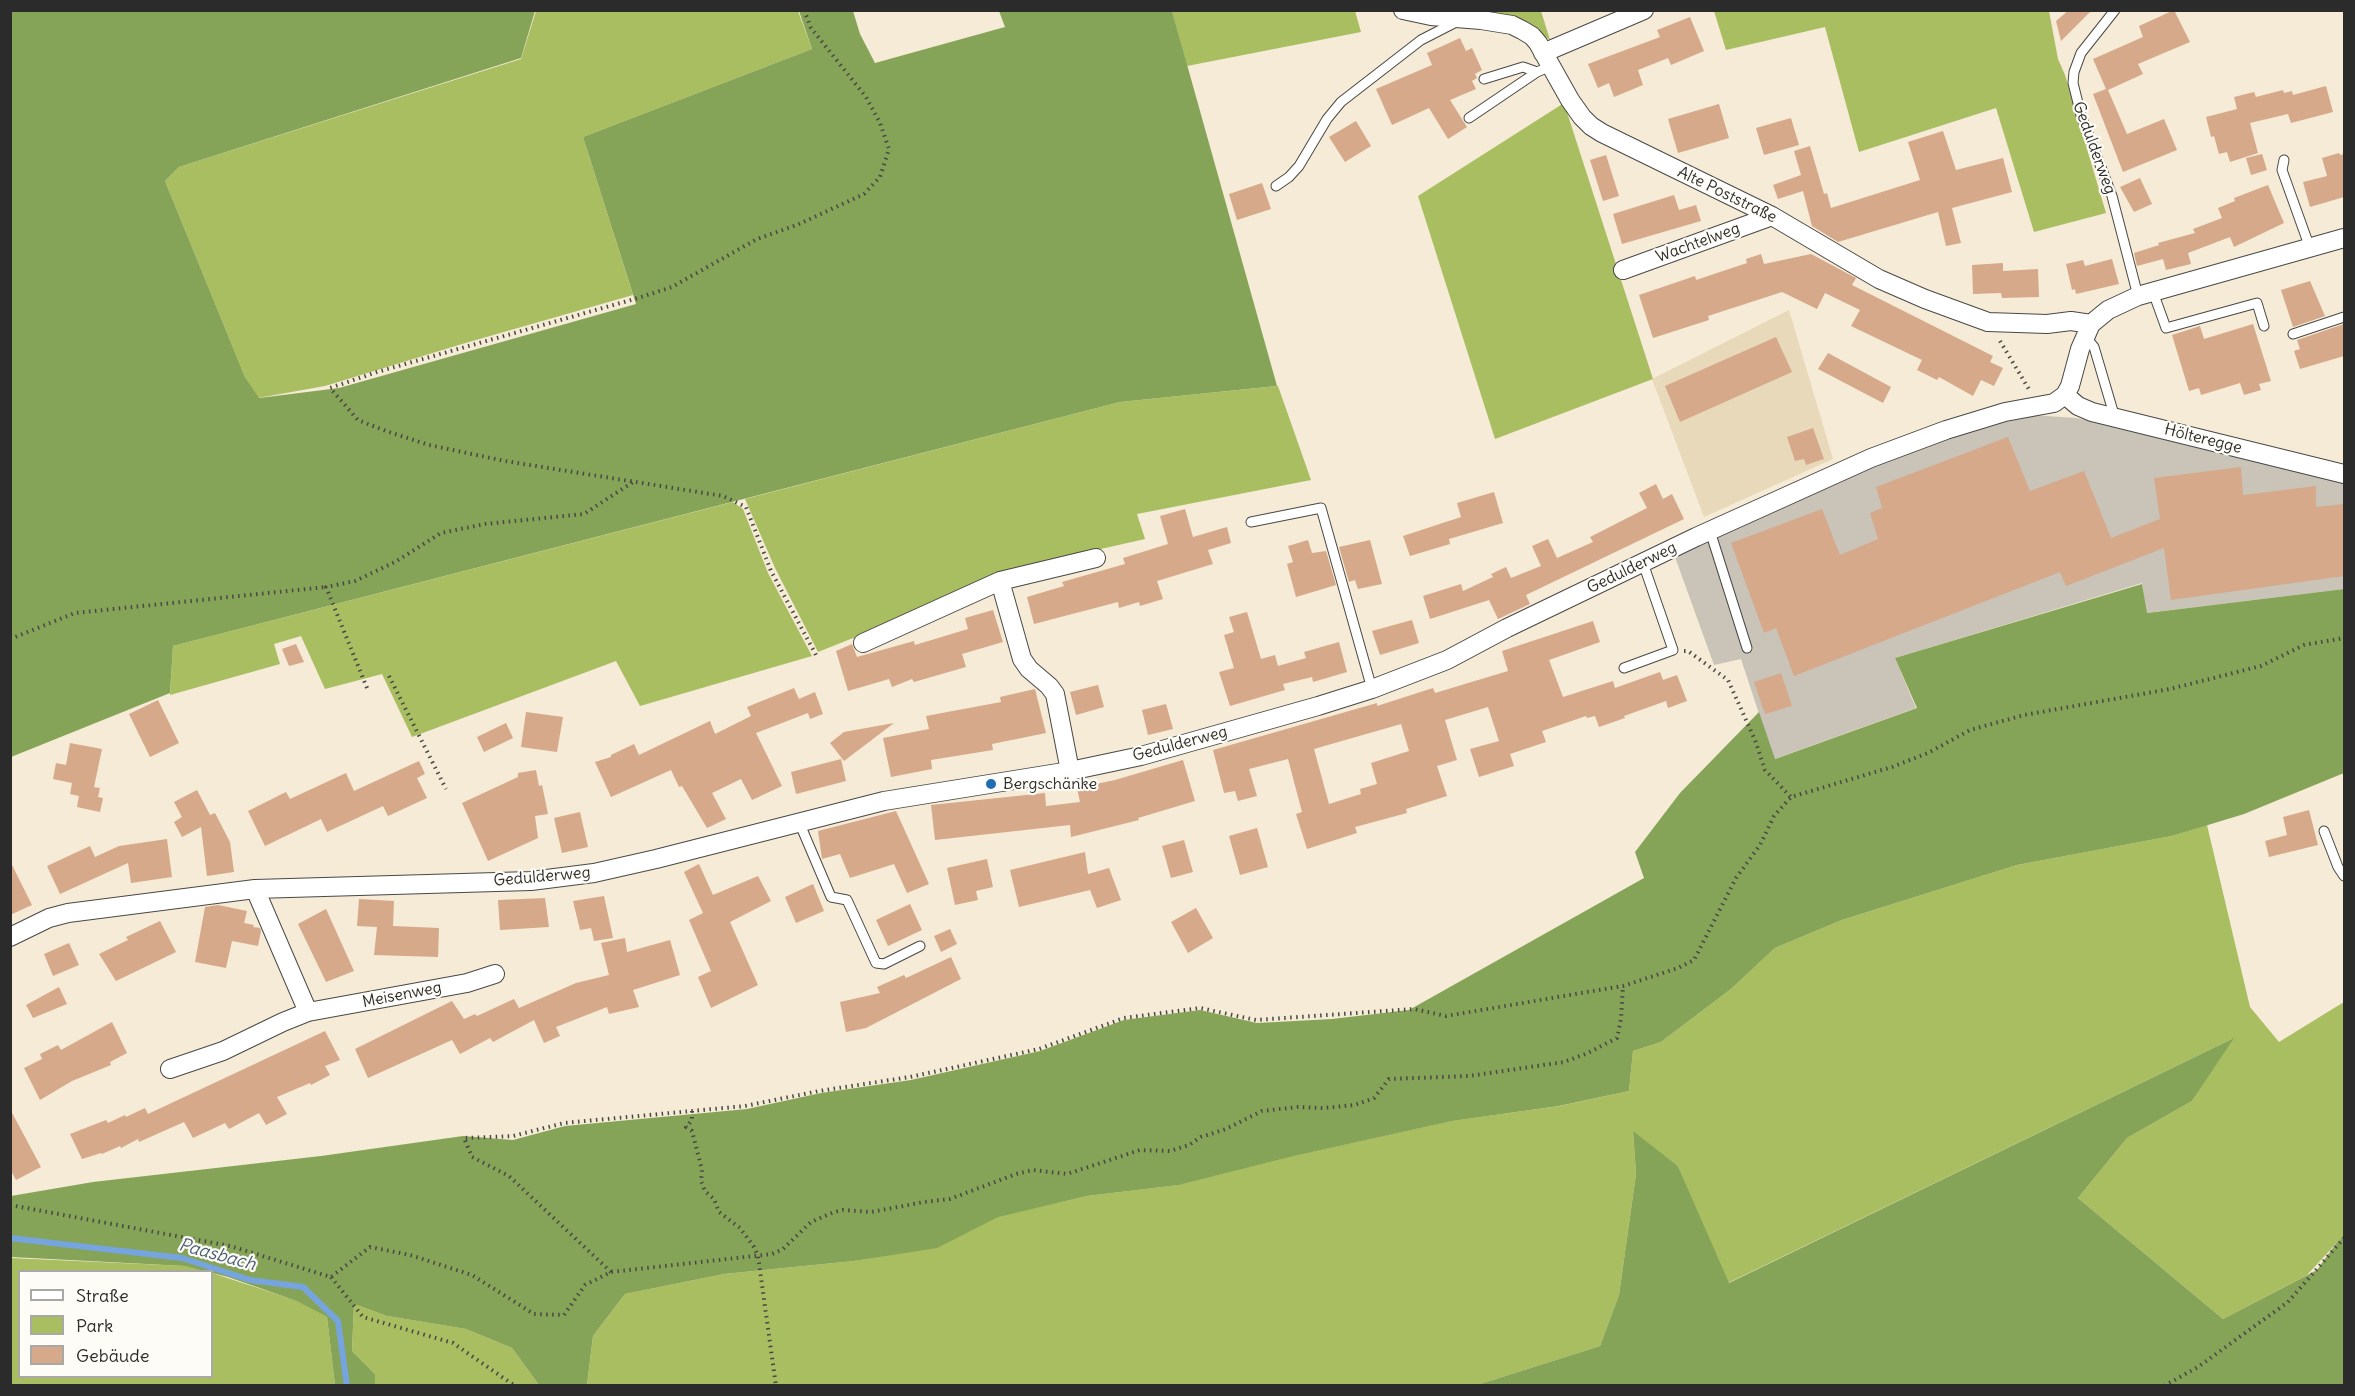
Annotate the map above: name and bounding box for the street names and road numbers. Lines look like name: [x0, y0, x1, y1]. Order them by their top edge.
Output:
street label: Gedulderweg: [2068, 99, 2120, 197]
street label: Alte Poststraße: [1674, 163, 1780, 227]
street label: Wachtelweg: [1653, 219, 1743, 267]
street label: Hölteregge: [2162, 420, 2244, 458]
street label: Gedulderweg: [1584, 538, 1680, 598]
street label: Gedulderweg: [1131, 722, 1229, 766]
street label: Gedulderweg: [493, 863, 591, 891]
street label: Meisenweg: [361, 978, 443, 1012]

